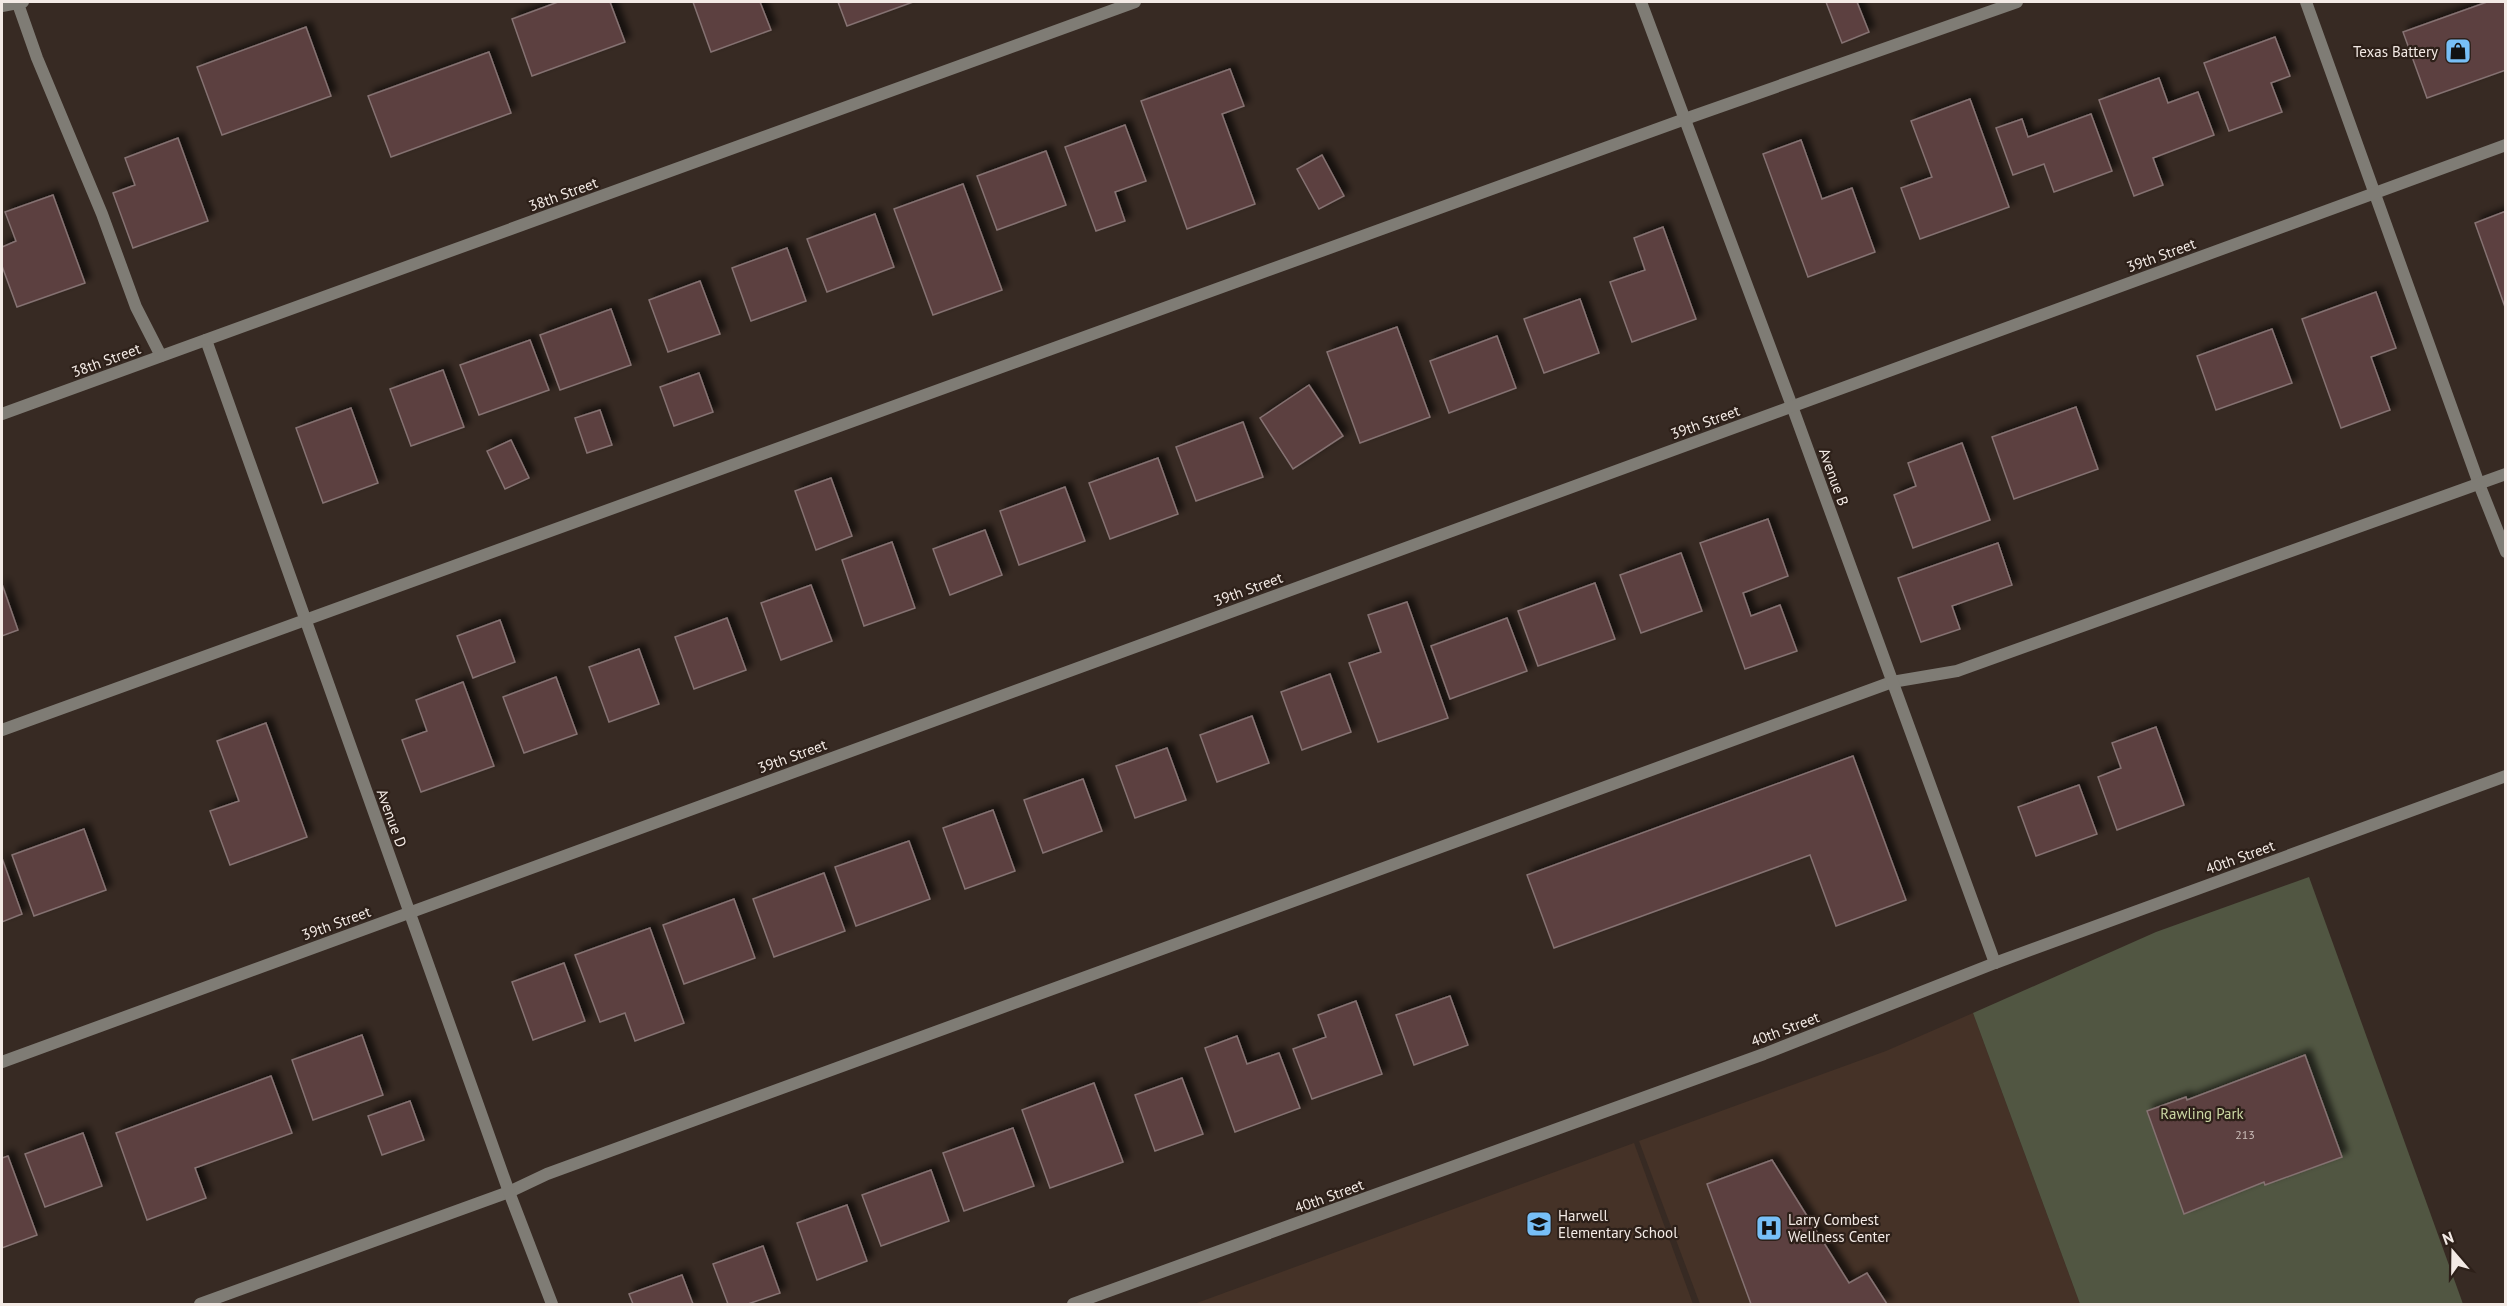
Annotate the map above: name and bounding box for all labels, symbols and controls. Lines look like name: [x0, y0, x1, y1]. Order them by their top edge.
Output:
shop icon: Texas Battery: [2443, 36, 2473, 66]
place label: Texas Battery: [2353, 42, 2438, 61]
street label: 38th Street: [526, 173, 600, 215]
street label: 39th Street: [2124, 234, 2198, 276]
street label: 38th Street: [69, 339, 143, 381]
street label: 39th Street: [1668, 401, 1742, 443]
street label: Avenue B: [1815, 446, 1853, 508]
street label: 39th Street: [1211, 568, 1285, 610]
street label: 39th Street: [755, 735, 829, 777]
street label: Avenue D: [373, 786, 411, 850]
street label: 40th Street: [2203, 836, 2277, 878]
street label: 39th Street: [299, 902, 373, 944]
street label: 40th Street: [1748, 1007, 1822, 1051]
park label: Rawling Park: [2160, 1104, 2245, 1123]
house number: 213: [2235, 1127, 2255, 1142]
street label: 40th Street: [1292, 1175, 1366, 1217]
place label: Harwell Elementary School: [1558, 1206, 1678, 1242]
school or university icon: Harwell Elementary School: [1524, 1209, 1554, 1239]
place label: Larry Combest Wellness Center: [1788, 1210, 1890, 1246]
hospital icon: Larry Combest Wellness Center: [1754, 1213, 1784, 1243]
north arrow: [2423, 1222, 2483, 1282]
text: N: [2440, 1227, 2456, 1249]

